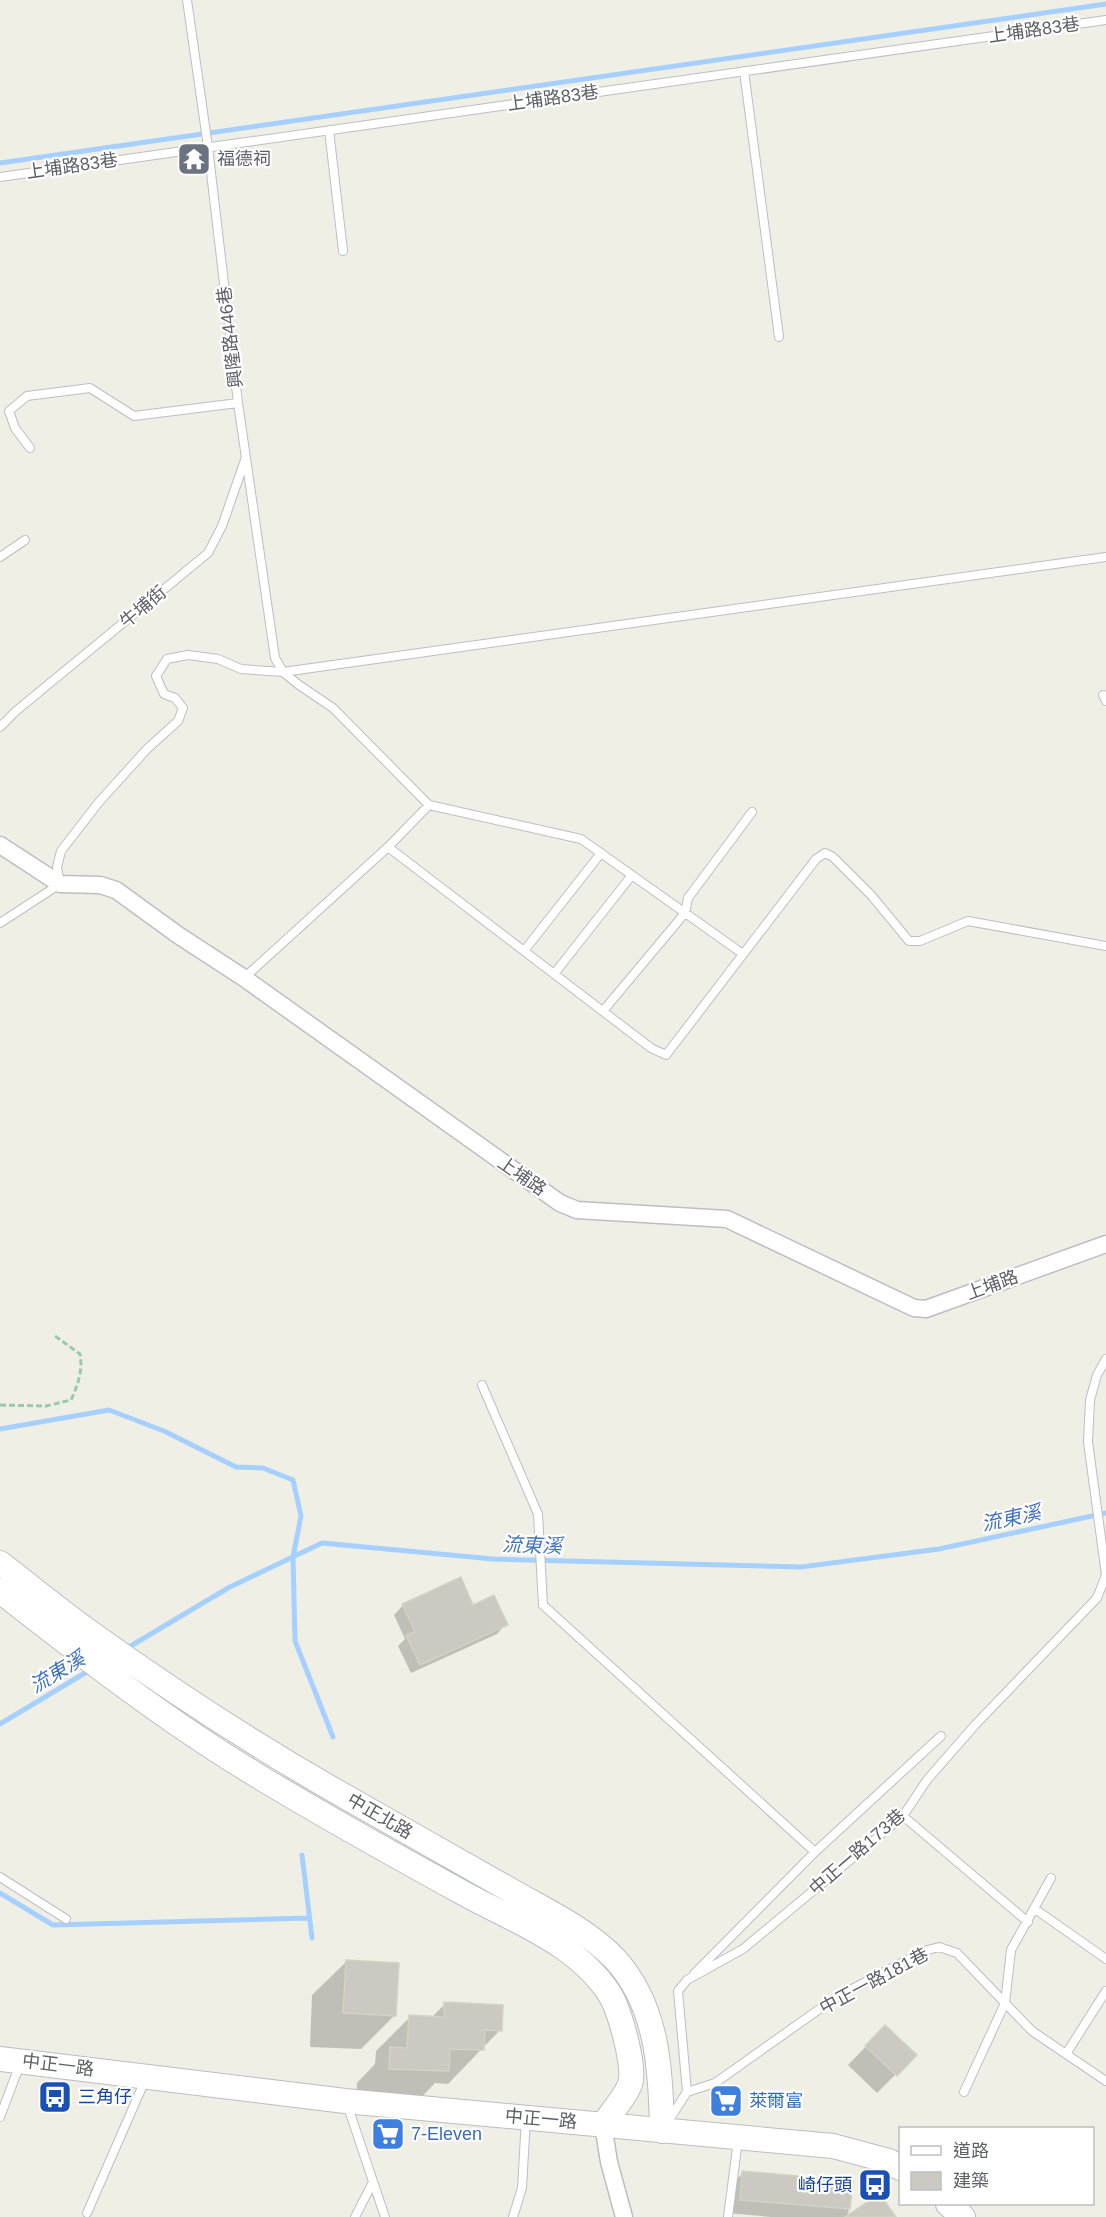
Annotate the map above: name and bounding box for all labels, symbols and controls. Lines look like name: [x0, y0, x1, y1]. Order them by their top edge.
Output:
street label: 上埔路83巷: [987, 14, 1081, 46]
street label: 上埔路83巷: [506, 82, 600, 114]
temple icon: 福德祠: [176, 141, 212, 177]
place label: 福德祠: [217, 149, 271, 169]
street label: 上埔路83巷: [25, 150, 119, 182]
street label: 興隆路446巷: [214, 285, 246, 389]
street label: 牛埔街: [116, 582, 170, 632]
street label: 上埔路: [494, 1152, 550, 1200]
street label: 上埔路: [963, 1266, 1021, 1304]
water label: 流東溪: [979, 1500, 1046, 1535]
water label: 流東溪: [502, 1533, 565, 1557]
water label: 流東溪: [26, 1646, 91, 1697]
street label: 中正北路: [344, 1789, 416, 1843]
street label: 中正一路173巷: [805, 1805, 909, 1899]
street label: 中正一路181巷: [816, 1944, 932, 2018]
street label: 中正一路: [21, 2051, 95, 2079]
bus stop icon: 三角仔: [37, 2079, 73, 2115]
supermarket icon: 萊爾富: [708, 2083, 744, 2119]
place label: 三角仔: [78, 2087, 132, 2107]
place label: 萊爾富: [749, 2091, 803, 2111]
street label: 中正一路: [504, 2106, 578, 2132]
supermarket icon: 7-Eleven: [370, 2116, 406, 2152]
place label: 7-Eleven: [411, 2124, 482, 2144]
legend: [899, 2127, 1094, 2205]
text: 道路: [953, 2141, 989, 2161]
bus stop icon: 崎仔頭: [857, 2167, 893, 2203]
text: 建築: [953, 2171, 989, 2191]
place label: 崎仔頭: [798, 2175, 852, 2195]

